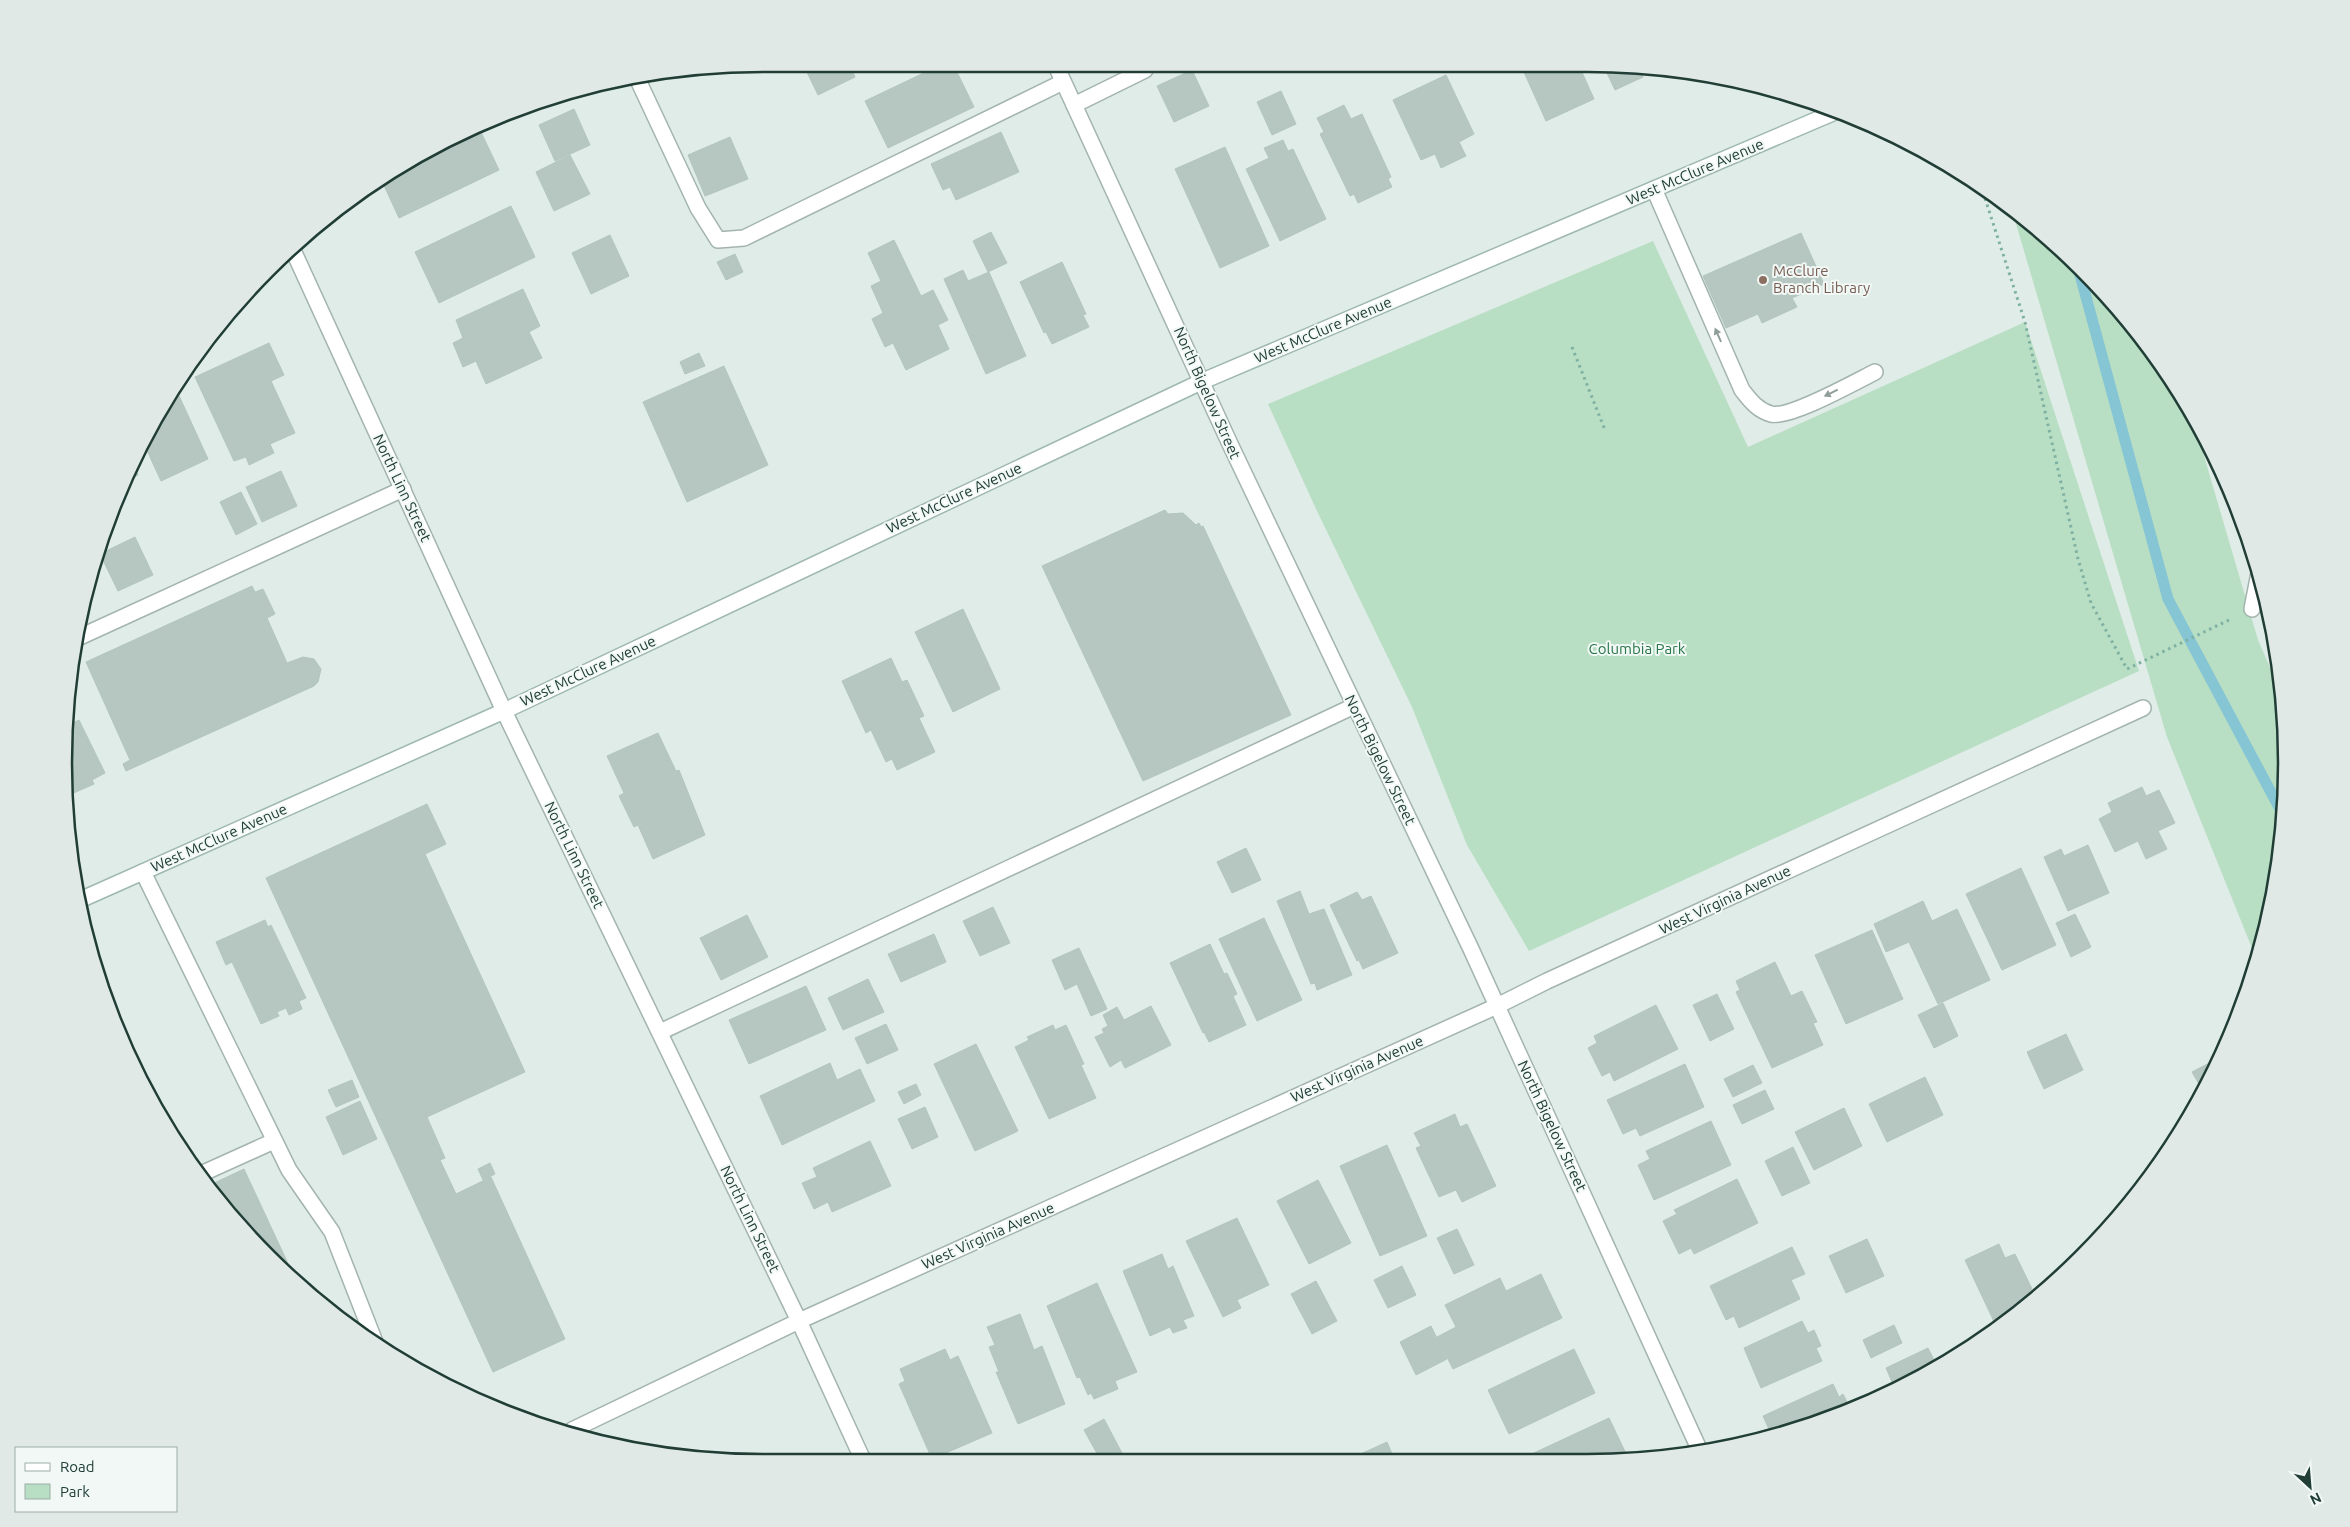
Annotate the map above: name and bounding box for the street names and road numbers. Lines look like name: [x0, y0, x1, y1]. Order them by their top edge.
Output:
street label: West McClure Avenue: [1624, 135, 1766, 208]
street label: West McClure Avenue: [1252, 293, 1394, 366]
street label: North Bigelow Street: [1171, 324, 1244, 462]
street label: North Linn Street: [370, 431, 435, 544]
street label: West McClure Avenue: [883, 459, 1024, 536]
street label: West McClure Avenue: [517, 632, 658, 709]
street label: North Bigelow Street: [1342, 692, 1419, 828]
street label: North Linn Street: [541, 799, 608, 911]
street label: West McClure Avenue: [148, 800, 290, 875]
street label: West Virginia Avenue: [1656, 862, 1793, 938]
street label: West Virginia Avenue: [1288, 1032, 1426, 1105]
street label: North Bigelow Street: [1515, 1057, 1590, 1194]
street label: North Linn Street: [717, 1163, 784, 1275]
street label: West Virginia Avenue: [919, 1199, 1057, 1272]

